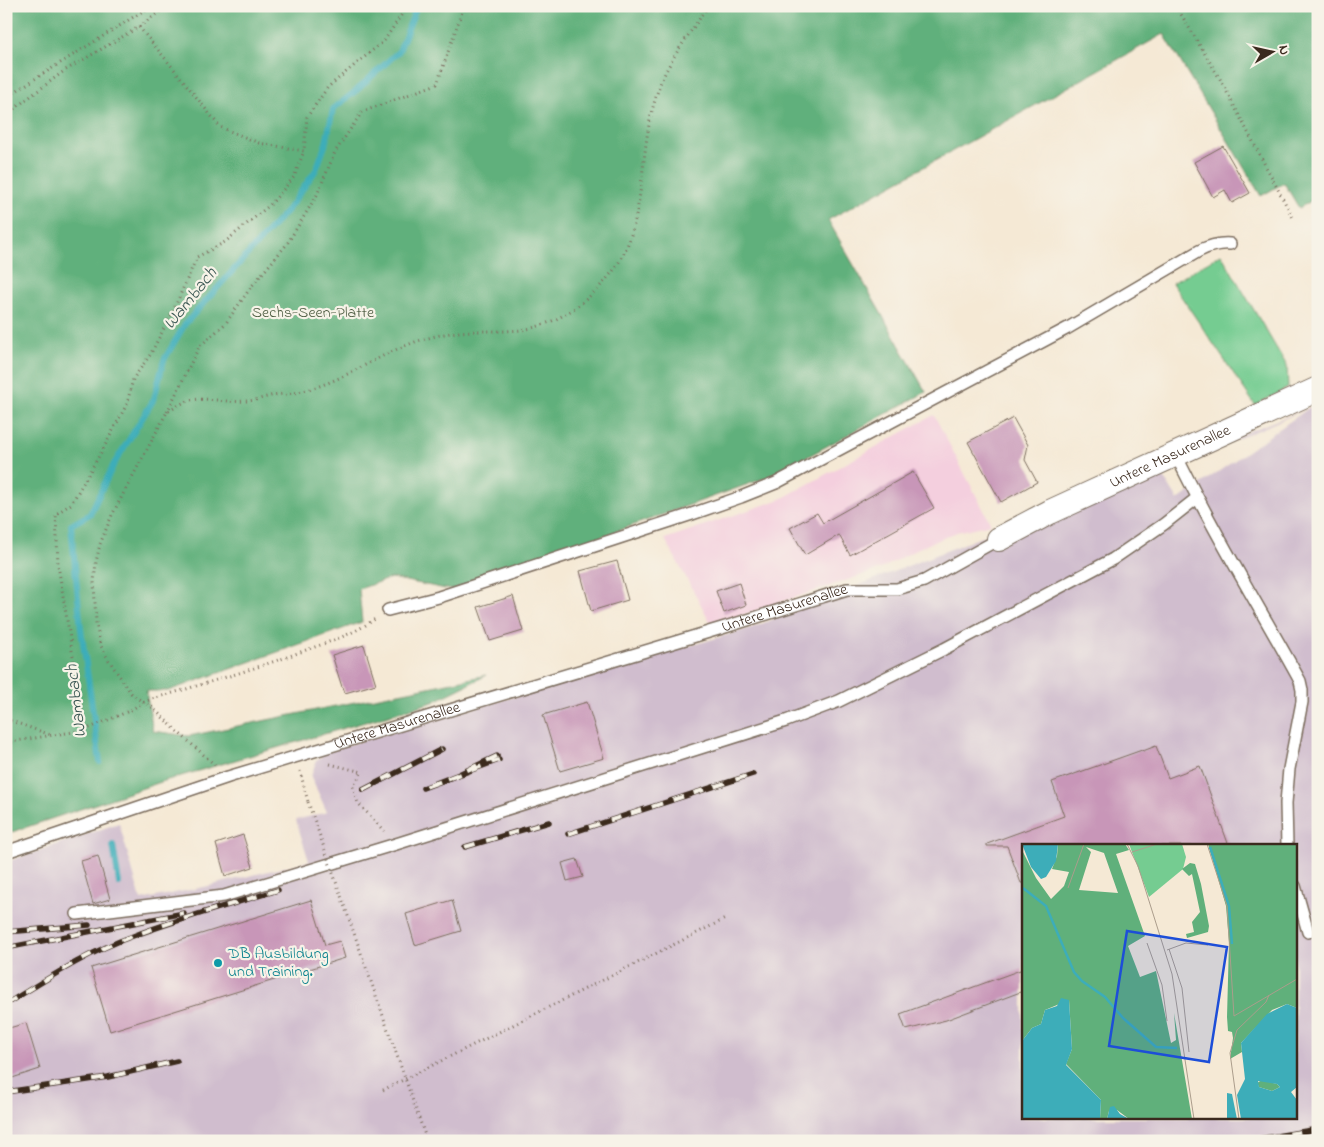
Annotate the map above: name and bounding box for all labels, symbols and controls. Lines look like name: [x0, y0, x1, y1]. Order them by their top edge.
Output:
north arrow: [1246, 28, 1296, 78]
text: N: [1272, 44, 1294, 57]
water label: Wambach: [158, 262, 224, 336]
park label: Sechs-Seen-Platte: [252, 301, 375, 325]
street label: Untere Masurenallee: [1106, 418, 1235, 495]
street label: Untere Masurenallee: [719, 577, 851, 639]
water label: Wambach: [60, 663, 94, 739]
street label: Untere Masurenallee: [331, 695, 464, 756]
inset map: [1022, 844, 1296, 1120]
place label: DB Ausbildung und Training.: [227, 942, 329, 984]
marker: DB Ausbildung und Training.: [212, 957, 224, 969]

